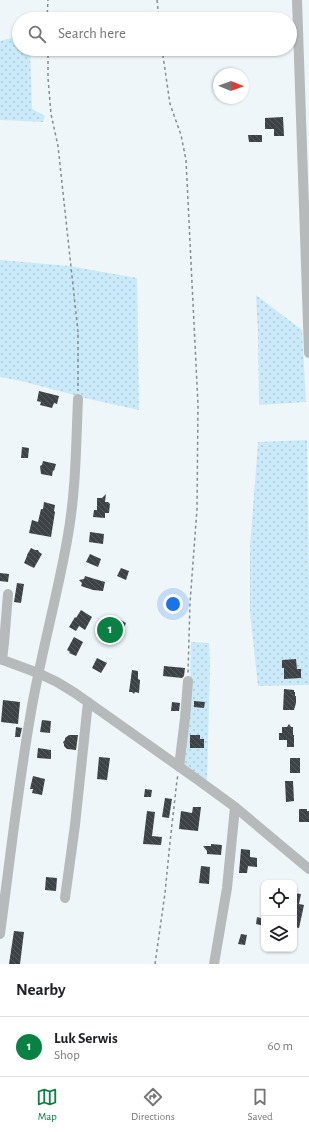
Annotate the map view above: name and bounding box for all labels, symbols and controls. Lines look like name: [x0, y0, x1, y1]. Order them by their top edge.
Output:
search box: [12, 12, 297, 56]
icon: search: [26, 23, 48, 45]
text: Search here: [58, 26, 126, 41]
north arrow: [213, 68, 249, 104]
your location: [163, 594, 183, 614]
pin: 1: [97, 615, 123, 645]
map controls: [261, 880, 297, 952]
button: locate: [261, 880, 297, 916]
button: layers: [261, 916, 297, 952]
text: Nearby: [16, 981, 66, 998]
text: Luk Serwis: [54, 1031, 118, 1046]
text: 1: [27, 1040, 31, 1053]
text: 60 m: [267, 1040, 293, 1053]
text: Shop: [54, 1049, 80, 1062]
tab: Map: [36, 1086, 58, 1123]
tab: Directions: [131, 1086, 175, 1123]
tab: Saved: [247, 1086, 273, 1123]

